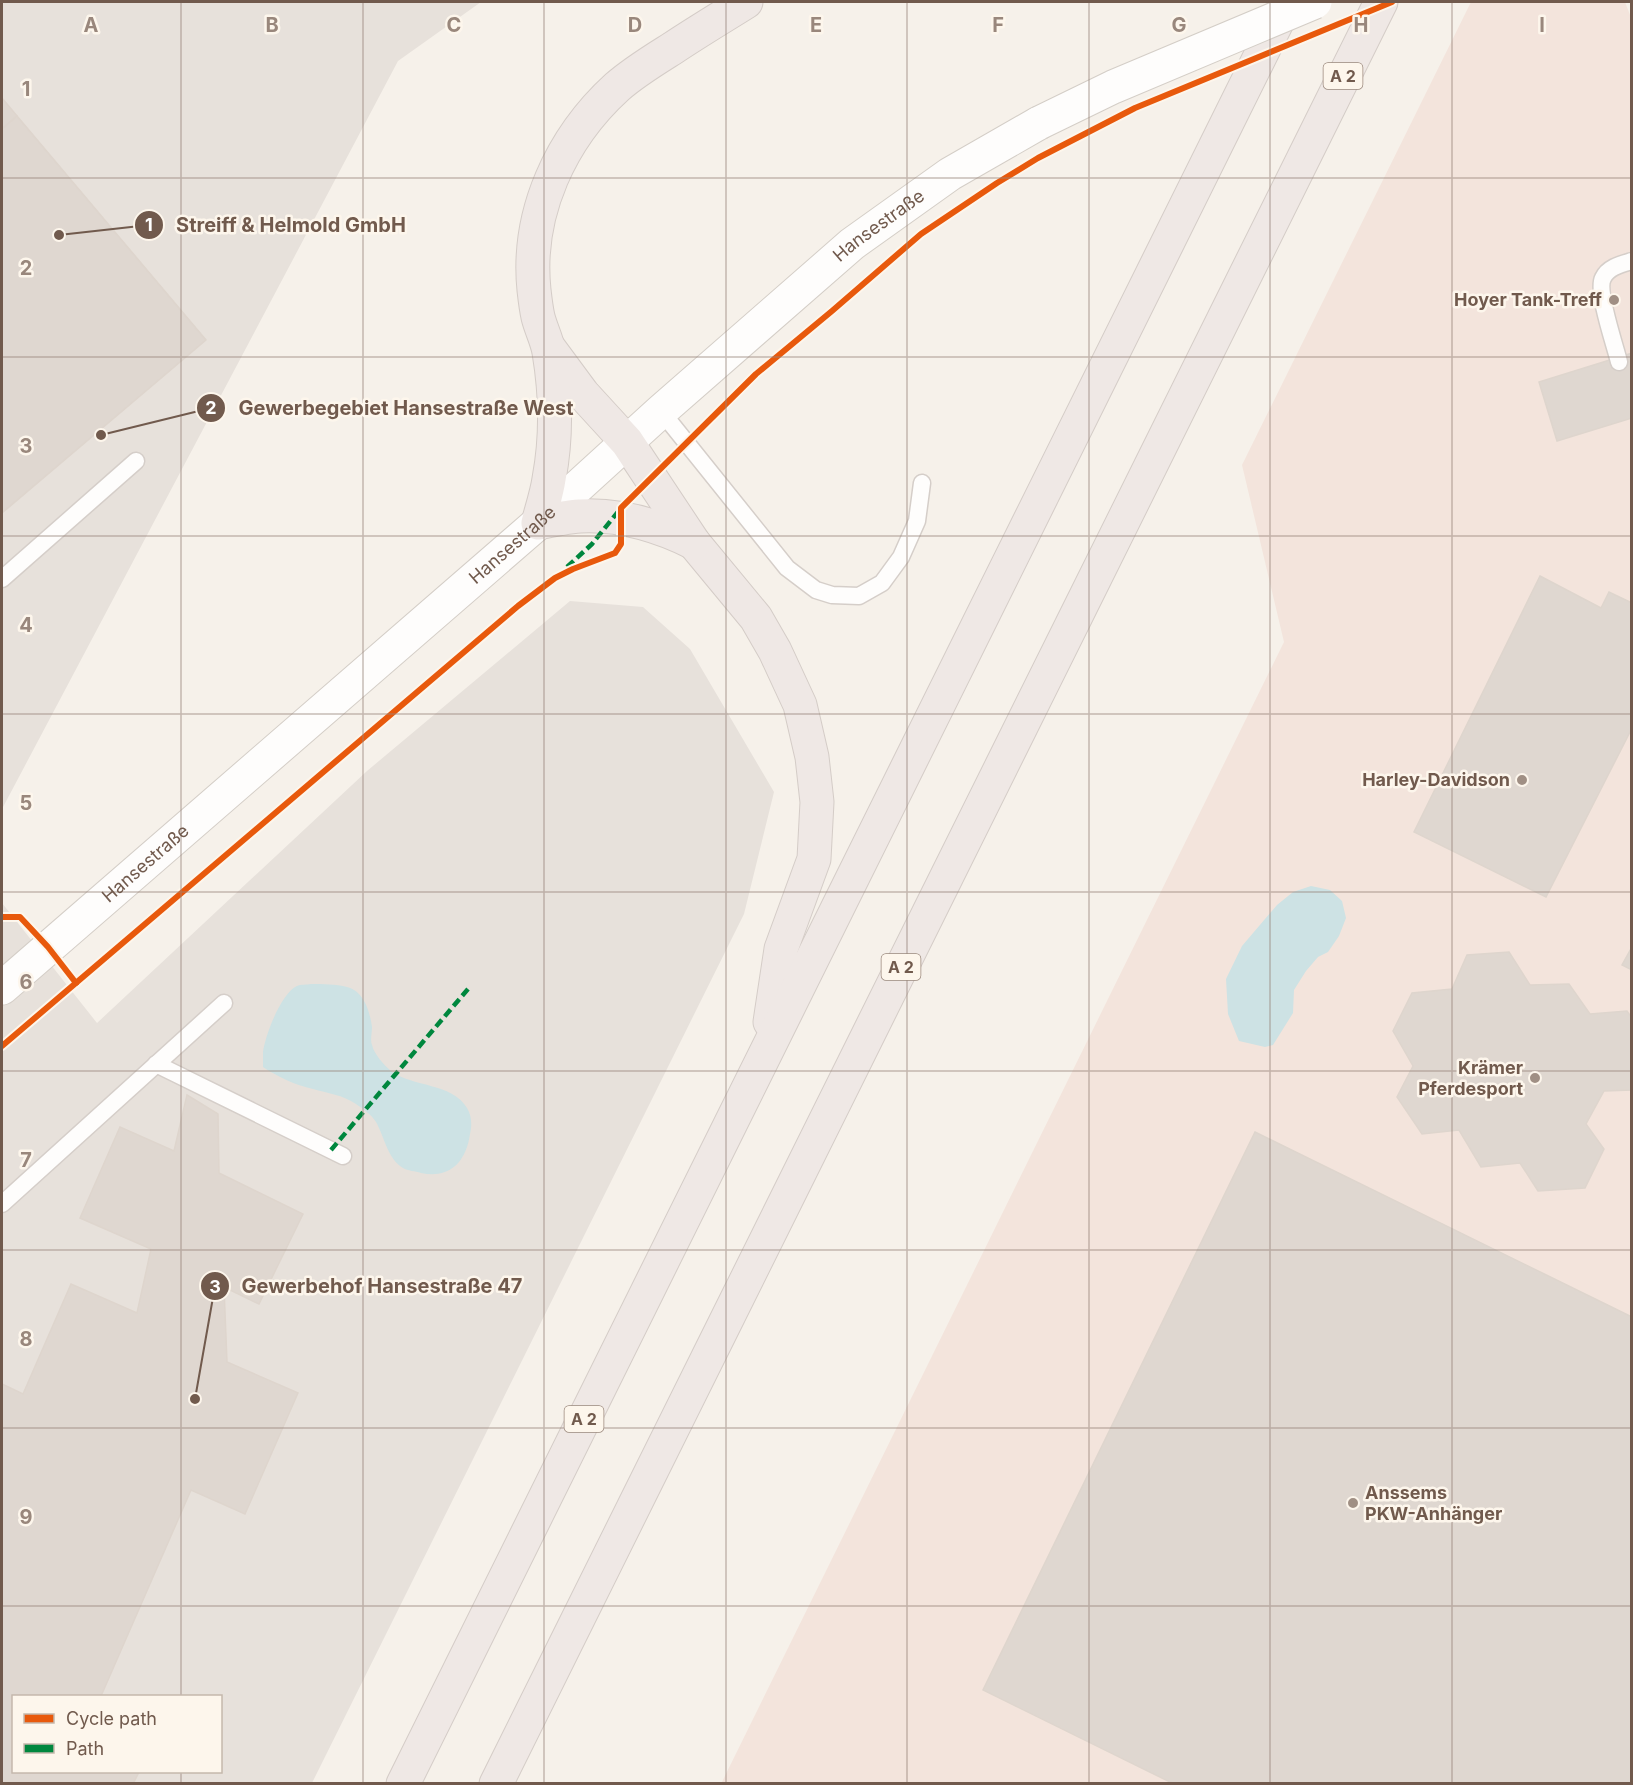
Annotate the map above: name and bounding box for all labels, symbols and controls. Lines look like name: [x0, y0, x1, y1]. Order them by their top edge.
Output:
text: A: [84, 13, 99, 37]
text: B: [265, 13, 279, 37]
text: C: [447, 13, 461, 37]
text: D: [628, 13, 642, 37]
text: E: [810, 13, 822, 37]
text: F: [992, 13, 1004, 37]
text: G: [1171, 13, 1187, 37]
text: H: [1354, 13, 1368, 37]
text: I: [1539, 13, 1545, 37]
road number: A 2: [1324, 63, 1362, 89]
text: 1: [22, 77, 30, 101]
street label: Hansestraße: [828, 185, 928, 266]
callout: Streiff & Helmold GmbH: [134, 206, 418, 244]
text: Streiff & Helmold GmbH: [176, 213, 406, 237]
text: 1: [145, 214, 153, 235]
text: 2: [20, 256, 32, 280]
place label: Hoyer Tank-Treff: [1454, 289, 1602, 310]
marker: Hoyer Tank-Treff: [1607, 293, 1621, 307]
callout: Gewerbegebiet Hansestraße West: [196, 389, 585, 427]
text: Gewerbegebiet Hansestraße West: [239, 396, 573, 420]
text: 2: [205, 397, 217, 418]
text: 3: [20, 434, 32, 458]
street label: Hansestraße: [465, 501, 560, 588]
text: 4: [19, 613, 33, 637]
place label: Harley-Davidson: [1362, 769, 1510, 790]
marker: Harley-Davidson: [1515, 773, 1529, 787]
text: 5: [20, 791, 32, 815]
street label: Hansestraße: [98, 820, 193, 906]
road number: A 2: [882, 954, 920, 980]
text: 6: [20, 970, 33, 994]
place label: Krämer Pferdesport: [1418, 1057, 1523, 1099]
marker: Krämer Pferdesport: [1528, 1071, 1542, 1085]
text: 7: [20, 1148, 32, 1172]
callout: Gewerbehof Hansestraße 47: [200, 1267, 535, 1305]
text: Gewerbehof Hansestraße 47: [242, 1274, 522, 1298]
text: 3: [209, 1276, 221, 1297]
text: 8: [19, 1327, 33, 1351]
road number: A 2: [564, 1406, 604, 1432]
place label: Anssems PKW-Anhänger: [1365, 1482, 1502, 1524]
marker: Anssems PKW-Anhänger: [1346, 1496, 1360, 1510]
text: 9: [20, 1505, 33, 1529]
legend: [12, 1695, 222, 1773]
text: Cycle path: [66, 1708, 157, 1729]
text: Path: [66, 1738, 104, 1759]

